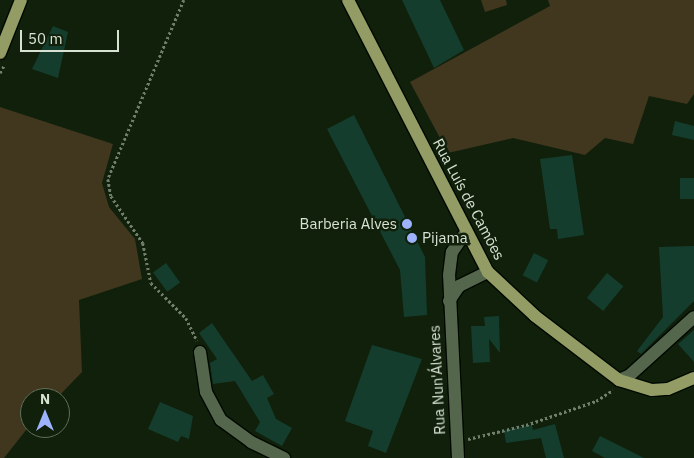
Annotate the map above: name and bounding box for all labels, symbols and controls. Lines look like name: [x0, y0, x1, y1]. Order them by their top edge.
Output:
scale bar: [22, 20, 121, 52]
text: 50 m: [28, 29, 63, 48]
street label: Rua Luís de Camões: [429, 135, 509, 263]
place label: Barberia Alves: [300, 215, 397, 233]
marker: Barberia Alves: [401, 218, 413, 230]
place label: Pijama: [422, 229, 468, 247]
marker: Pijama: [406, 232, 418, 244]
street label: Rua Nun'Álvares: [425, 325, 449, 435]
north arrow: [20, 388, 70, 438]
text: N: [40, 390, 50, 408]

